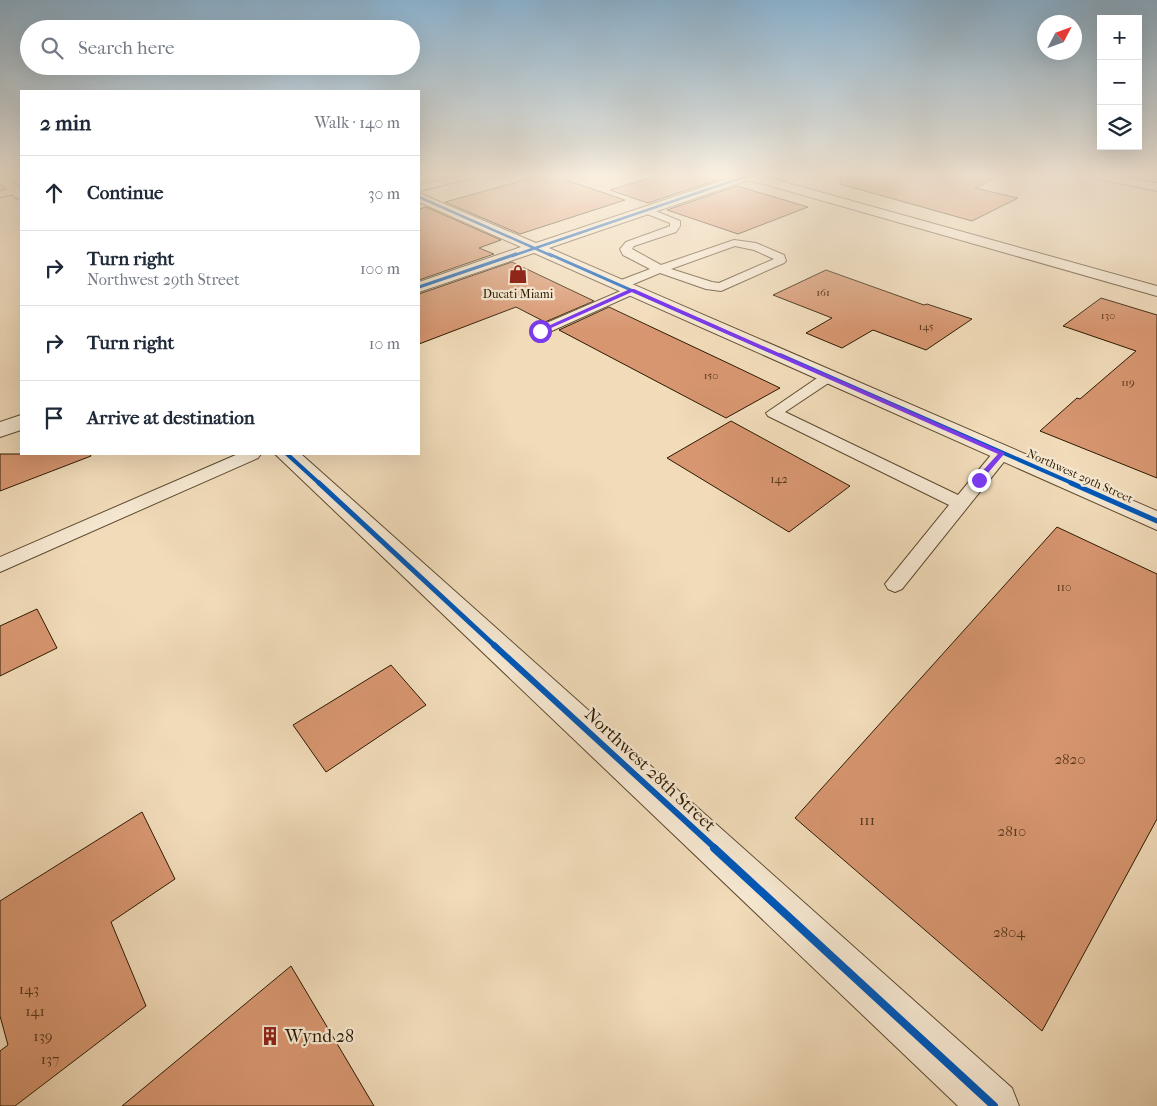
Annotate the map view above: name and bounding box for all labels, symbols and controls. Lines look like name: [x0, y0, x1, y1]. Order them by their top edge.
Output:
north arrow: [1037, 15, 1082, 60]
map controls: [1097, 15, 1142, 150]
button: +: [1097, 15, 1142, 60]
search box: [20, 20, 420, 75]
icon: search: [38, 34, 66, 62]
text: Search here: [78, 37, 174, 59]
button: −: [1097, 60, 1142, 105]
button: layers: [1097, 105, 1142, 150]
text: 2 min: [40, 111, 91, 135]
text: Walk · 140 m: [315, 113, 400, 132]
icon: ahead: [40, 179, 68, 207]
text: Continue: [87, 182, 163, 204]
text: 30 m: [368, 184, 400, 203]
text: Turn right: [87, 248, 174, 270]
icon: right: [40, 254, 68, 282]
text: 100 m: [360, 259, 400, 278]
shop icon: Ducati Miami: [507, 263, 529, 285]
text: Northwest 29th Street: [87, 270, 240, 289]
house number: 161: [816, 286, 830, 299]
place label: Ducati Miami: [483, 287, 554, 301]
house number: 130: [1101, 309, 1115, 322]
route start: [529, 320, 552, 343]
house number: 145: [919, 320, 934, 333]
icon: right: [40, 329, 68, 357]
text: Turn right: [87, 332, 174, 354]
text: 10 m: [369, 334, 400, 353]
house number: 150: [704, 369, 718, 382]
house number: 119: [1121, 376, 1135, 389]
icon: arrive: [40, 404, 68, 432]
text: Arrive at destination: [87, 407, 255, 429]
street label: Northwest 29th Street: [1025, 446, 1136, 506]
route end: [968, 469, 991, 492]
house number: 142: [770, 472, 788, 486]
house number: 110: [1056, 580, 1072, 594]
street label: Northwest 28th Street: [580, 704, 720, 836]
house number: 2820: [1054, 750, 1086, 768]
house number: 111: [859, 811, 875, 829]
house number: 2810: [998, 822, 1026, 840]
house number: 2804: [993, 923, 1026, 941]
house number: 143: [19, 980, 39, 998]
house number: 141: [25, 1002, 45, 1020]
building icon: Wynd 28: [259, 1025, 281, 1047]
place label: Wynd 28: [284, 1026, 354, 1047]
house number: 139: [33, 1027, 53, 1045]
house number: 137: [41, 1050, 59, 1068]

